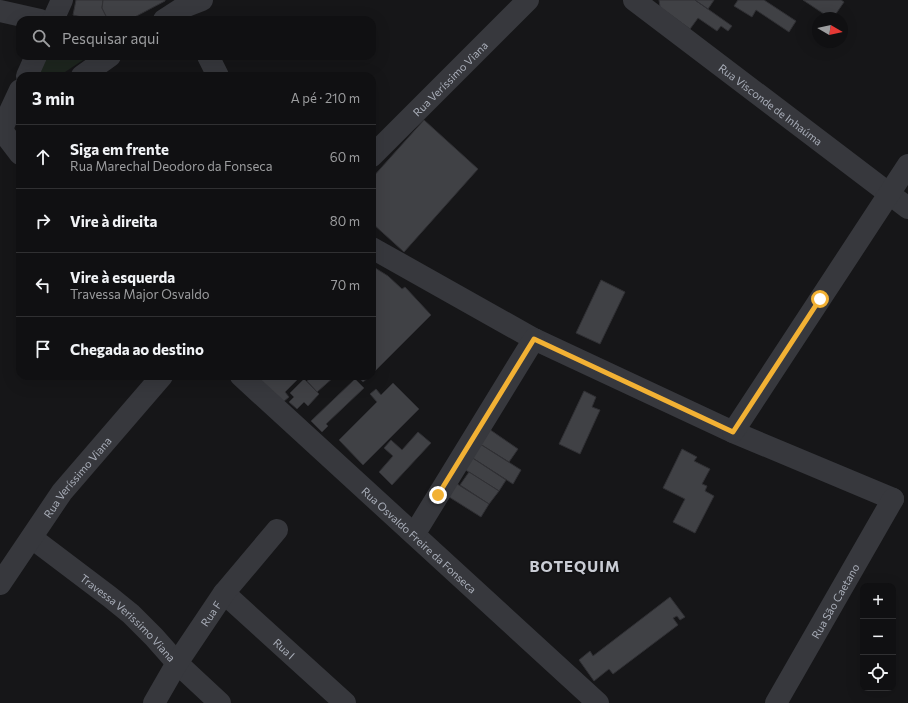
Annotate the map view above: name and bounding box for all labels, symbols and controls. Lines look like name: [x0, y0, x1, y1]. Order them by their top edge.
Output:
north arrow: [812, 12, 848, 48]
search box: [16, 16, 376, 60]
icon: search: [30, 27, 52, 49]
text: Pesquisar aqui: [62, 29, 159, 47]
street label: Rua Veríssimo Viana: [410, 38, 490, 118]
street label: Rua Visconde de Inhaúma: [717, 61, 825, 147]
text: 3 min: [32, 88, 75, 109]
text: A pé · 210 m: [291, 90, 360, 106]
text: Siga em frente: [70, 140, 169, 158]
icon: ahead: [32, 146, 54, 168]
text: 60 m: [330, 149, 360, 165]
text: Rua Marechal Deodoro da Fonseca: [70, 158, 273, 174]
icon: right: [32, 210, 54, 232]
text: Vire à direita: [70, 212, 158, 230]
text: 80 m: [330, 213, 360, 229]
text: Vire à esquerda: [70, 268, 175, 286]
icon: left: [32, 274, 54, 296]
text: 70 m: [331, 277, 360, 293]
text: Travessa Major Osvaldo: [70, 286, 210, 302]
route start: [811, 290, 829, 308]
icon: arrive: [32, 338, 54, 360]
text: Chegada ao destino: [70, 340, 204, 358]
street label: Rua Veríssimo Viana: [40, 434, 114, 520]
street label: Rua Osvaldo Freire da Fonseca: [359, 484, 479, 595]
route end: [429, 486, 447, 504]
district label: BOTEQUIM: [530, 557, 620, 575]
street label: Rua São Caetano: [808, 560, 862, 640]
street label: Travessa Verissimo Viana: [78, 571, 179, 664]
map controls: [860, 583, 896, 691]
button: +: [860, 583, 896, 619]
street label: Rua F: [197, 598, 223, 628]
button: −: [860, 619, 896, 655]
street label: Rua I: [271, 635, 298, 661]
button: locate: [860, 655, 896, 691]

